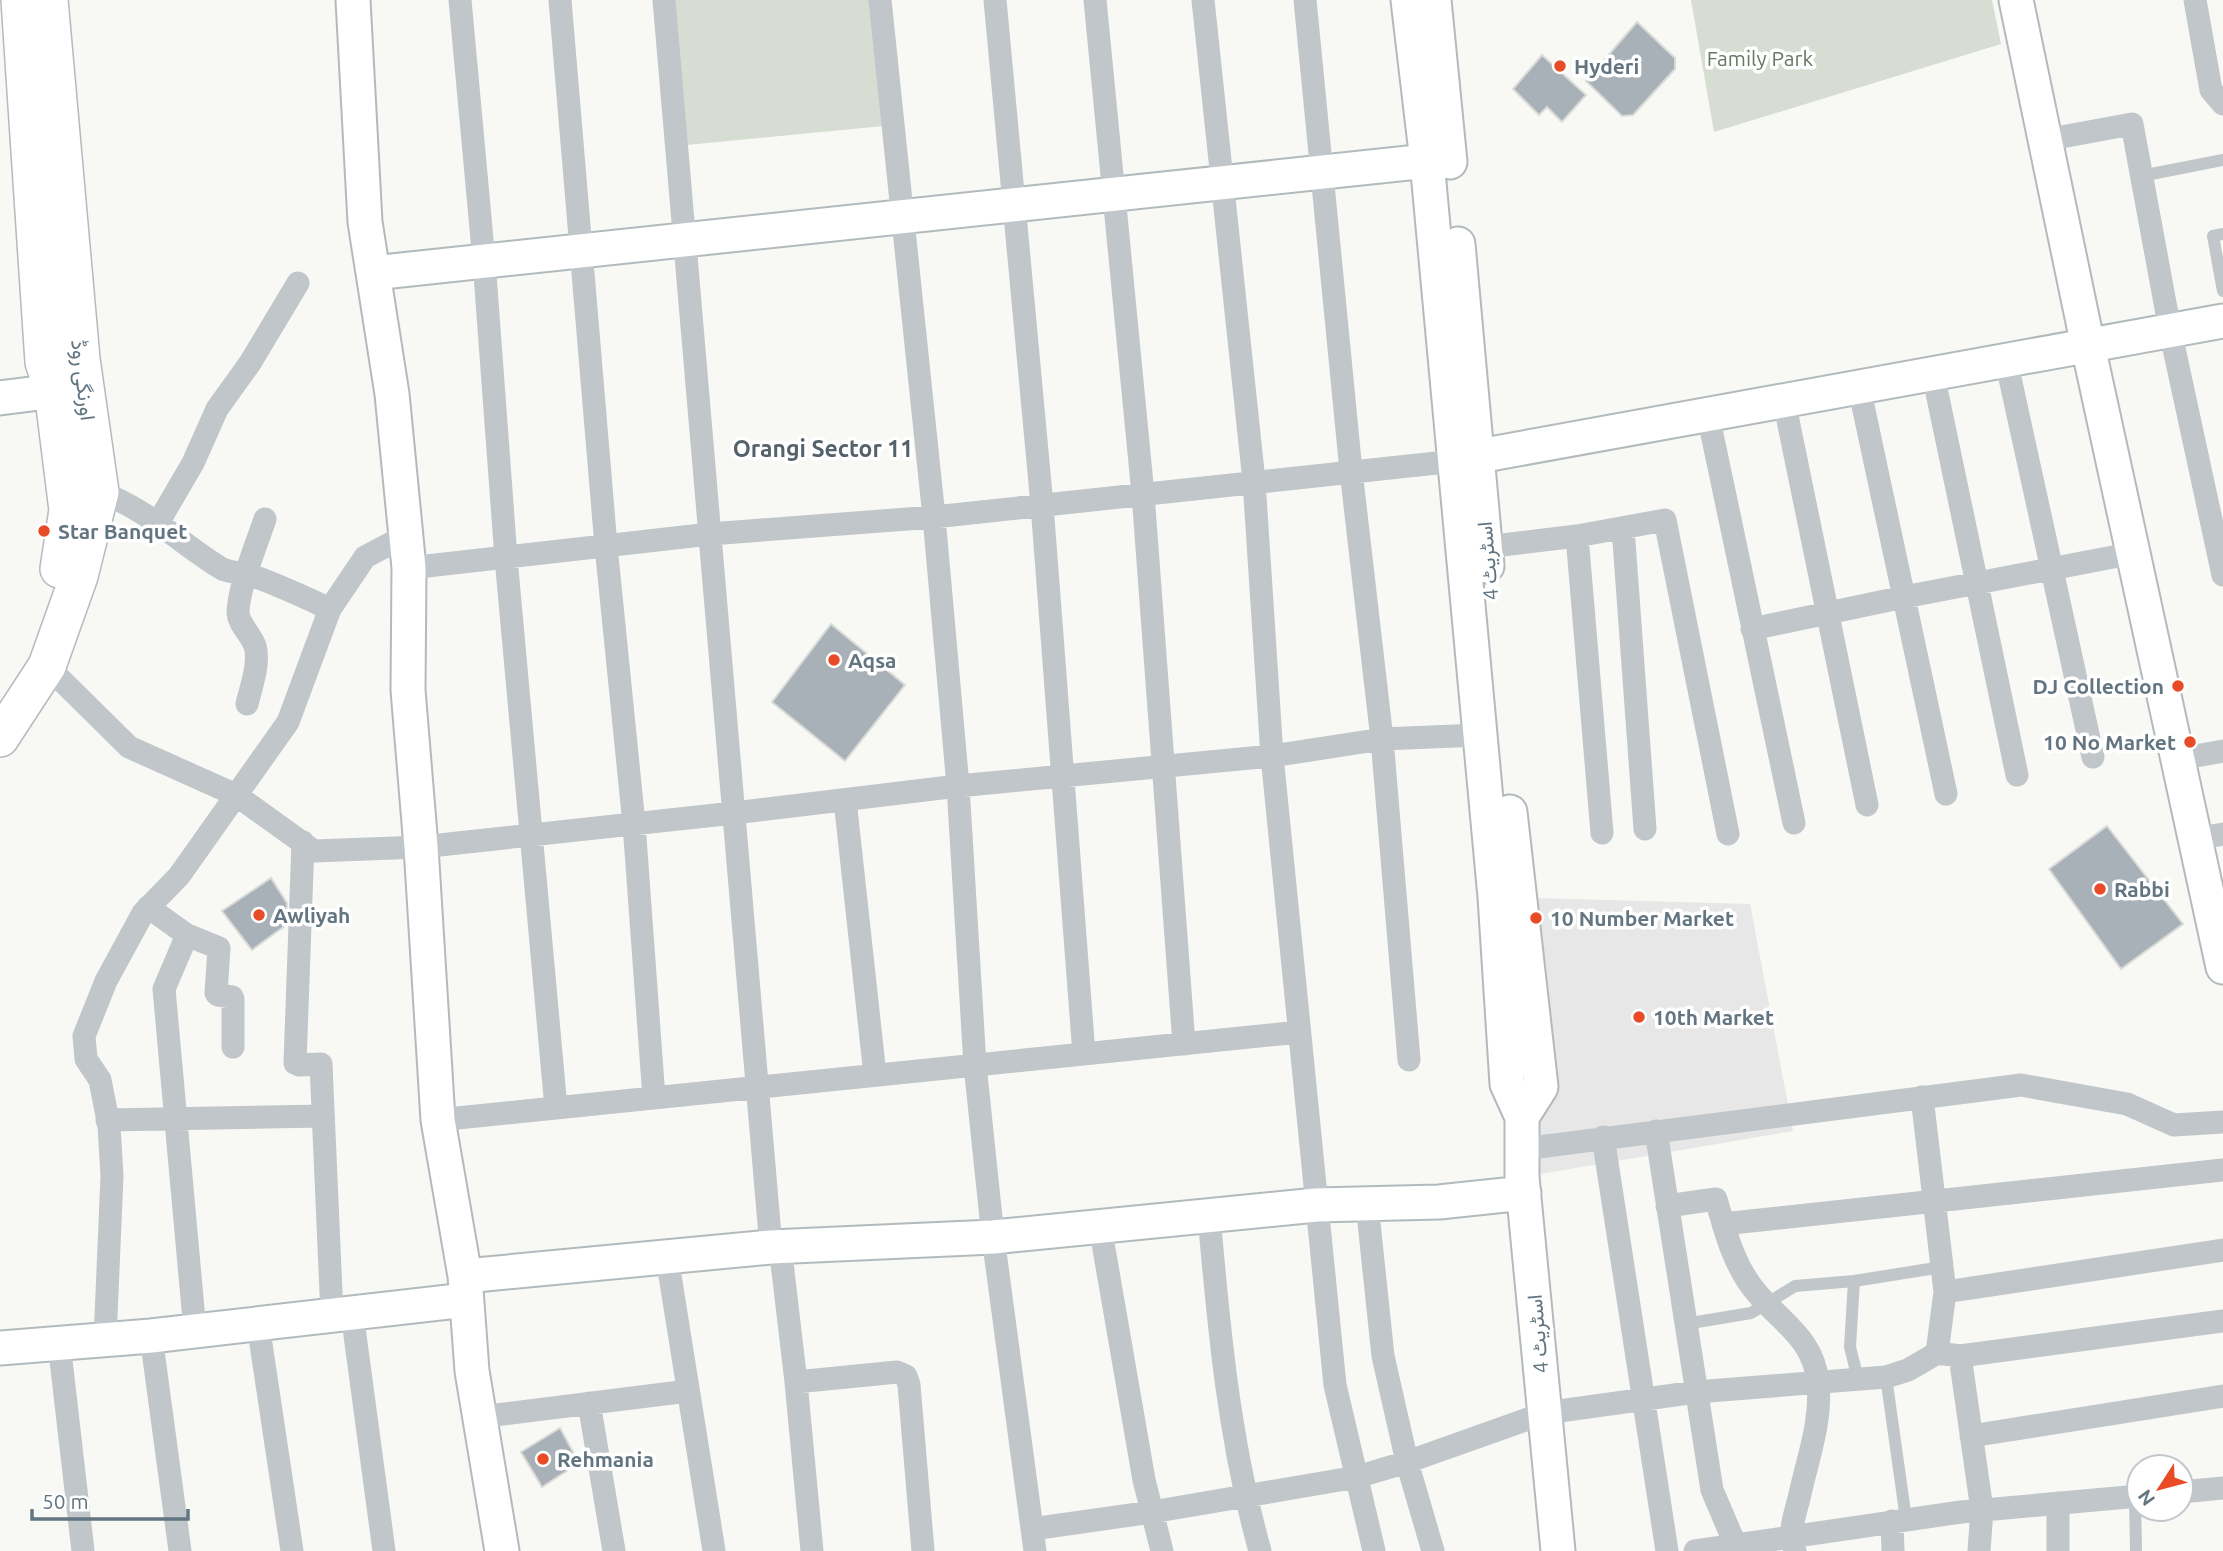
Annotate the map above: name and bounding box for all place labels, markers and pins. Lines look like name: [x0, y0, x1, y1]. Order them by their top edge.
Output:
place label: Hyderi: [1574, 54, 1639, 78]
marker: Hyderi: [1552, 58, 1568, 74]
place label: Star Banquet: [58, 519, 187, 543]
marker: Star Banquet: [36, 523, 52, 539]
place label: Aqsa: [848, 648, 896, 672]
marker: Aqsa: [826, 652, 842, 668]
place label: DJ Collection: [2032, 674, 2164, 698]
marker: DJ Collection: [2170, 678, 2186, 694]
place label: 10 No Market: [2043, 730, 2176, 754]
marker: 10 No Market: [2182, 734, 2198, 750]
place label: Rabbi: [2114, 877, 2170, 901]
marker: Rabbi: [2092, 881, 2108, 897]
place label: Awliyah: [273, 903, 350, 927]
place label: 10 Number Market: [1550, 906, 1734, 930]
marker: Awliyah: [251, 907, 267, 923]
marker: 10 Number Market: [1528, 910, 1544, 926]
place label: 10th Market: [1653, 1005, 1774, 1029]
marker: 10th Market: [1631, 1009, 1647, 1025]
place label: Rehmania: [557, 1447, 654, 1471]
marker: Rehmania: [535, 1451, 551, 1467]

